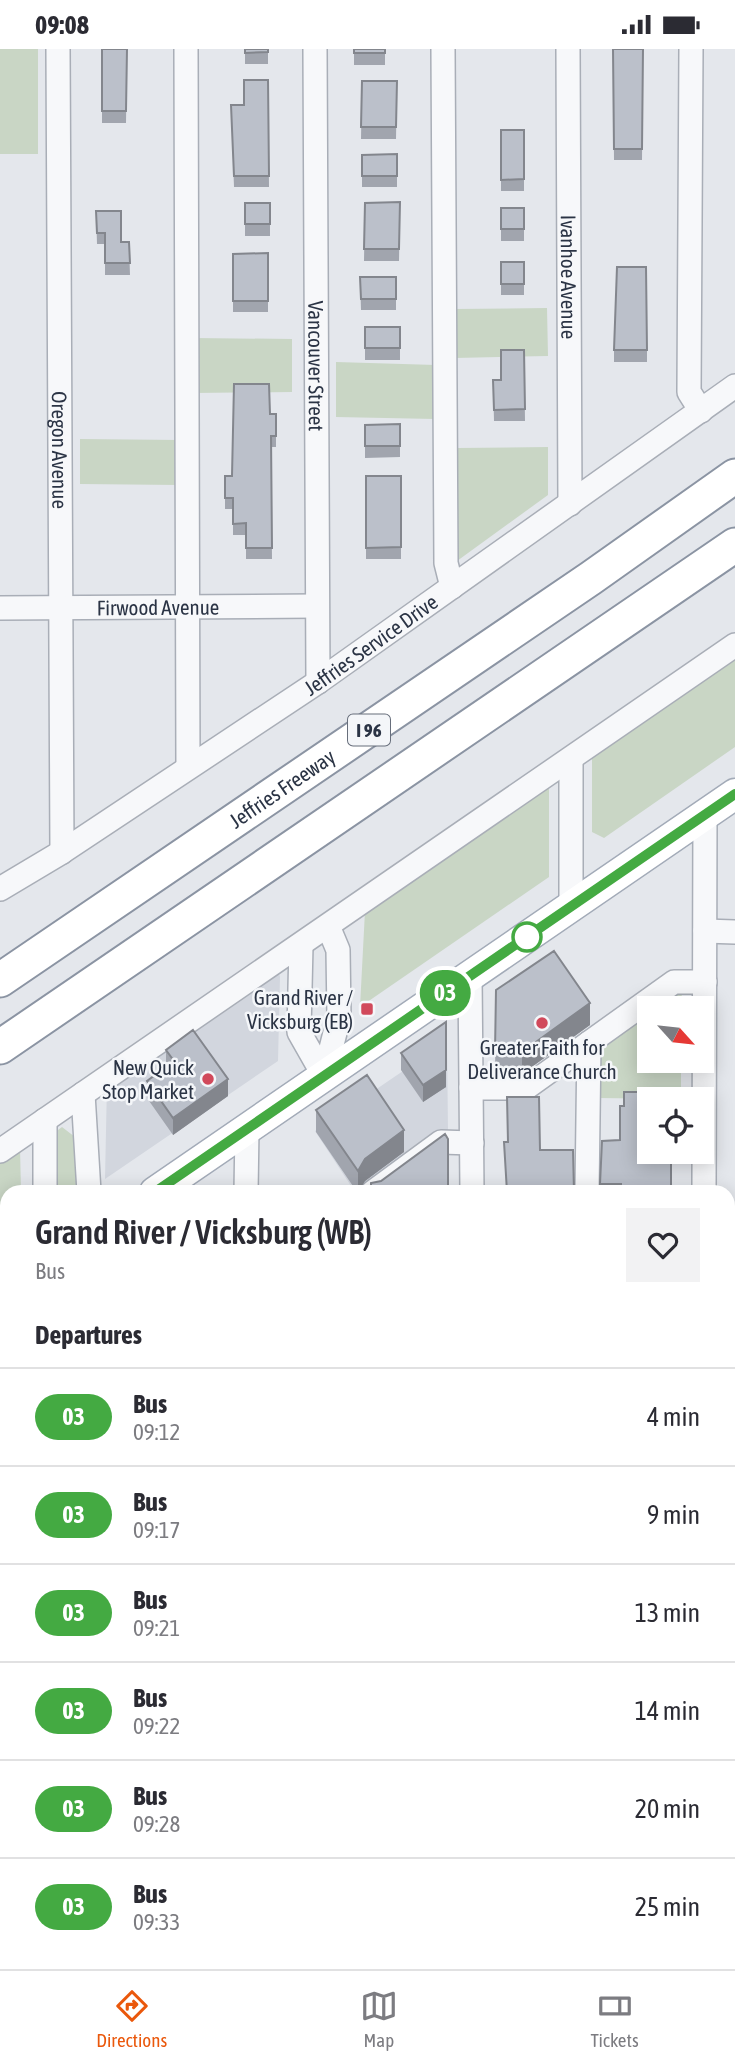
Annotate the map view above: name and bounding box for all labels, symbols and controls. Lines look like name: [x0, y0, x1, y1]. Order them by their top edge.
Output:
text: 09:08: [35, 10, 89, 40]
street label: Ivanhoe Avenue: [557, 215, 581, 339]
street label: Vancouver Street: [304, 301, 329, 431]
street label: Oregon Avenue: [48, 391, 72, 509]
street label: Jeffries Service Drive: [299, 589, 442, 700]
street label: Firwood Avenue: [97, 595, 219, 619]
road number: I 96: [348, 715, 390, 745]
street label: Jeffries Freeway: [225, 744, 340, 833]
unlabelled marker: [512, 922, 542, 952]
line badge: 03: [414, 970, 476, 1016]
text: 03: [434, 979, 456, 1006]
place label: Grand River / Vicksburg (EB): [247, 985, 353, 1033]
north arrow: [637, 996, 714, 1073]
map controls: [637, 996, 714, 1164]
marker: Grand River / Vicksburg (EB): [359, 1001, 375, 1017]
marker: Greater Faith for Deliverance Church: [534, 1015, 550, 1031]
place label: Greater Faith for Deliverance Church: [467, 1035, 617, 1083]
place label: New Quick Stop Market: [102, 1055, 194, 1103]
marker: New Quick Stop Market: [200, 1071, 216, 1087]
button: locate: [637, 1087, 714, 1164]
button: heart: [626, 1208, 700, 1282]
text: Grand River / Vicksburg (WB): [35, 1213, 372, 1251]
text: Bus: [35, 1258, 65, 1284]
text: Departures: [35, 1320, 142, 1350]
text: Bus: [133, 1389, 167, 1419]
text: 4 min: [647, 1402, 700, 1432]
text: 03: [62, 1403, 85, 1430]
text: 09:12: [133, 1419, 180, 1445]
text: Bus: [133, 1487, 167, 1517]
text: 9 min: [647, 1500, 700, 1530]
text: 03: [62, 1501, 85, 1528]
text: 09:17: [133, 1517, 180, 1543]
text: Bus: [133, 1585, 167, 1615]
text: 13 min: [635, 1598, 700, 1628]
text: 03: [62, 1599, 85, 1626]
text: 09:21: [133, 1615, 180, 1641]
text: Bus: [133, 1683, 167, 1713]
text: 14 min: [635, 1696, 700, 1726]
text: 03: [62, 1697, 85, 1724]
text: 09:22: [133, 1713, 180, 1739]
text: Bus: [133, 1781, 167, 1811]
text: 20 min: [635, 1794, 700, 1824]
text: 03: [62, 1795, 85, 1822]
text: 09:28: [133, 1811, 180, 1837]
text: Bus: [133, 1879, 167, 1909]
text: 25 min: [635, 1892, 700, 1922]
text: 03: [62, 1893, 85, 1920]
text: 09:33: [133, 1909, 180, 1935]
tab: Directions: [96, 1987, 167, 2051]
tab: Map: [360, 1987, 398, 2051]
tab: Tickets: [591, 1987, 639, 2051]

